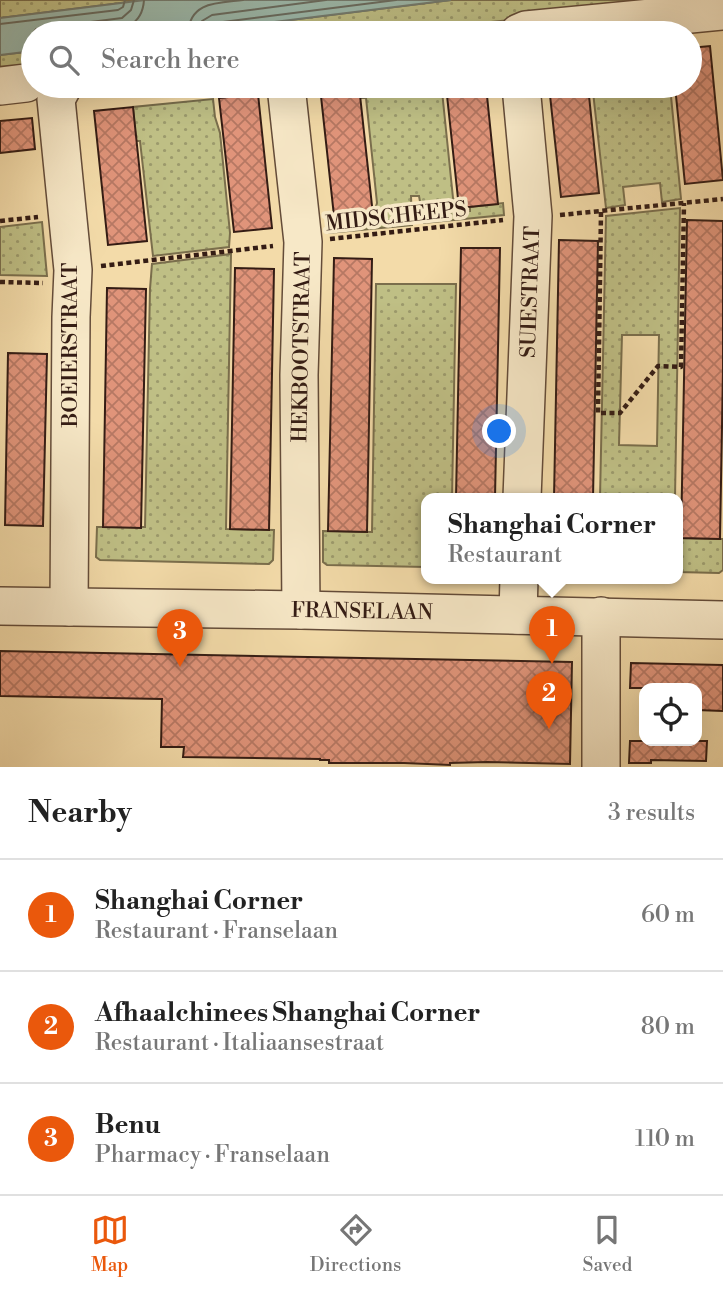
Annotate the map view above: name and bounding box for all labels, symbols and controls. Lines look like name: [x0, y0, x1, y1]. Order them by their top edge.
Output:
search box: [21, 21, 702, 98]
icon: search: [45, 41, 83, 79]
text: Search here: [101, 44, 240, 76]
street label: MIDSCHEEPS: [324, 197, 468, 237]
street label: SUIESTRAAT: [516, 225, 546, 359]
street label: HEKBOOTSTRAAT: [287, 251, 317, 443]
street label: BOEIERSTRAAT: [58, 263, 84, 428]
your location: [482, 414, 516, 448]
popup: [421, 493, 683, 584]
text: Shanghai Corner: [448, 509, 656, 541]
text: Restaurant: [448, 541, 562, 569]
street label: FRANSELAAN: [291, 598, 434, 626]
pin: 1: [529, 606, 575, 664]
pin: 3: [157, 609, 203, 667]
pin: 2: [526, 671, 572, 729]
map controls: [639, 683, 702, 746]
button: locate: [639, 683, 702, 746]
text: Nearby: [28, 794, 132, 832]
text: 3 results: [608, 799, 695, 827]
text: Shanghai Corner: [95, 885, 303, 917]
text: 1: [45, 901, 57, 929]
text: 60 m: [641, 901, 695, 929]
text: Restaurant · Franselaan: [95, 917, 338, 945]
text: Afhaalchinees Shanghai Corner: [95, 997, 481, 1029]
text: 2: [44, 1013, 58, 1041]
text: 80 m: [641, 1013, 695, 1041]
text: Restaurant · Italiaansestraat: [95, 1029, 384, 1057]
text: Benu: [95, 1109, 160, 1141]
text: 3: [44, 1125, 58, 1153]
text: 110 m: [635, 1125, 695, 1153]
text: Pharmacy · Franselaan: [95, 1141, 330, 1169]
tab: Map: [91, 1211, 129, 1277]
tab: Directions: [310, 1211, 401, 1277]
tab: Saved: [583, 1211, 632, 1277]

